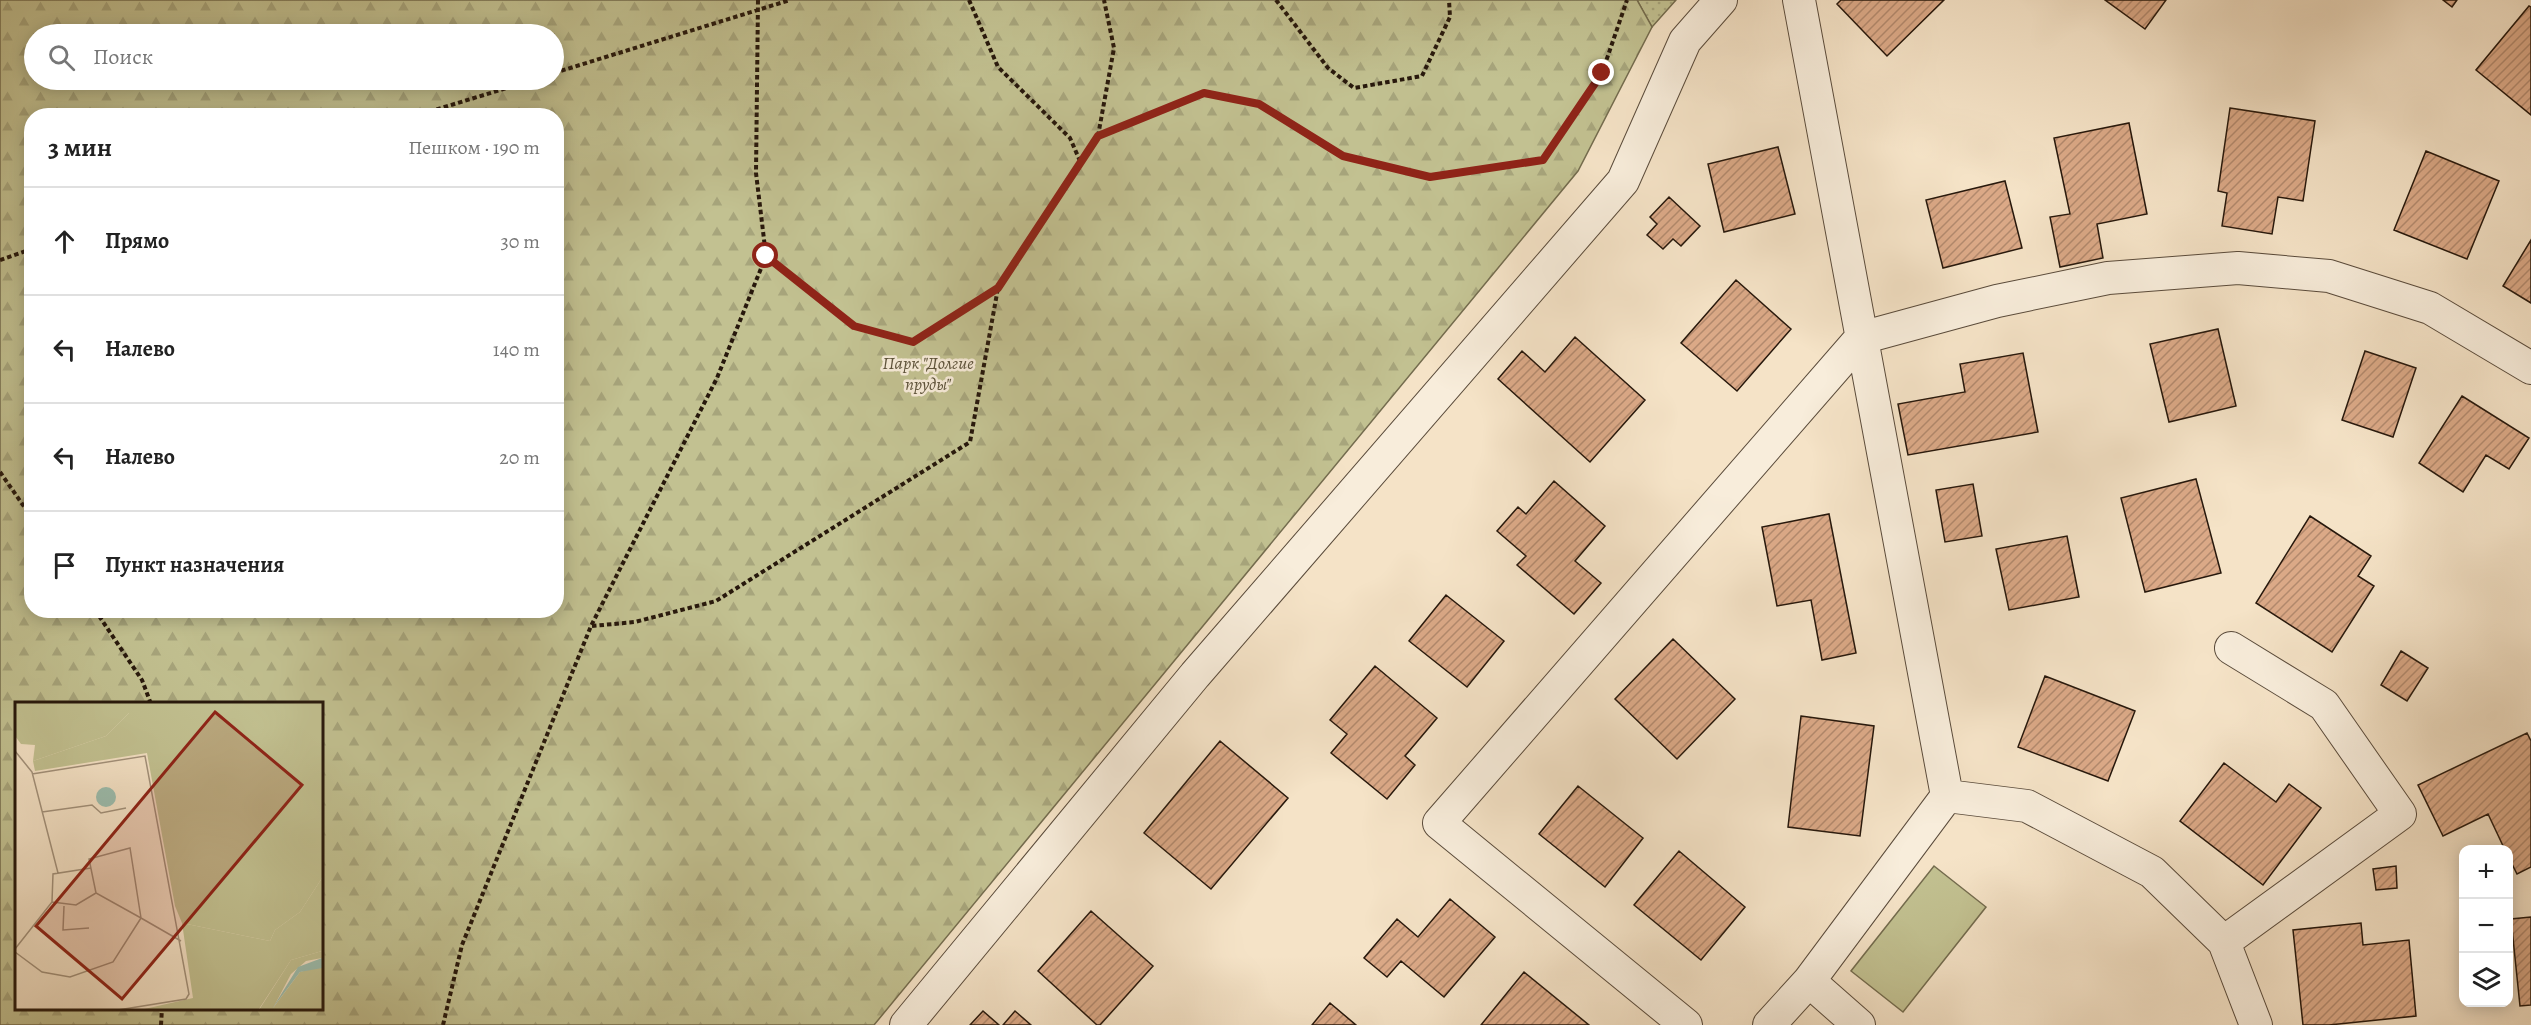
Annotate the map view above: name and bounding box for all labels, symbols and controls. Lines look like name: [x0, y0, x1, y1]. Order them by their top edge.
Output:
search box: [24, 24, 564, 90]
icon: search: [45, 41, 78, 74]
text: Поиск: [93, 42, 153, 72]
route end: [1588, 59, 1614, 85]
text: 3 мин: [48, 130, 112, 165]
text: Пешком · 190 m: [408, 134, 540, 161]
icon: ahead: [48, 225, 81, 258]
text: Прямо: [105, 226, 169, 256]
text: 30 m: [500, 228, 540, 255]
route start: [752, 242, 778, 268]
icon: left: [48, 333, 81, 366]
text: Налево: [105, 334, 175, 364]
text: 140 m: [493, 336, 540, 363]
park label: Парк "Долгие пруды": [882, 351, 974, 396]
icon: left: [48, 441, 81, 474]
text: Налево: [105, 442, 175, 472]
text: 20 m: [499, 444, 540, 471]
icon: arrive: [48, 549, 81, 582]
text: Пункт назначения: [105, 550, 284, 580]
inset map: [15, 702, 322, 1010]
map controls: [2459, 845, 2513, 1007]
button: +: [2459, 845, 2513, 899]
button: −: [2459, 899, 2513, 953]
button: layers: [2459, 953, 2513, 1007]

